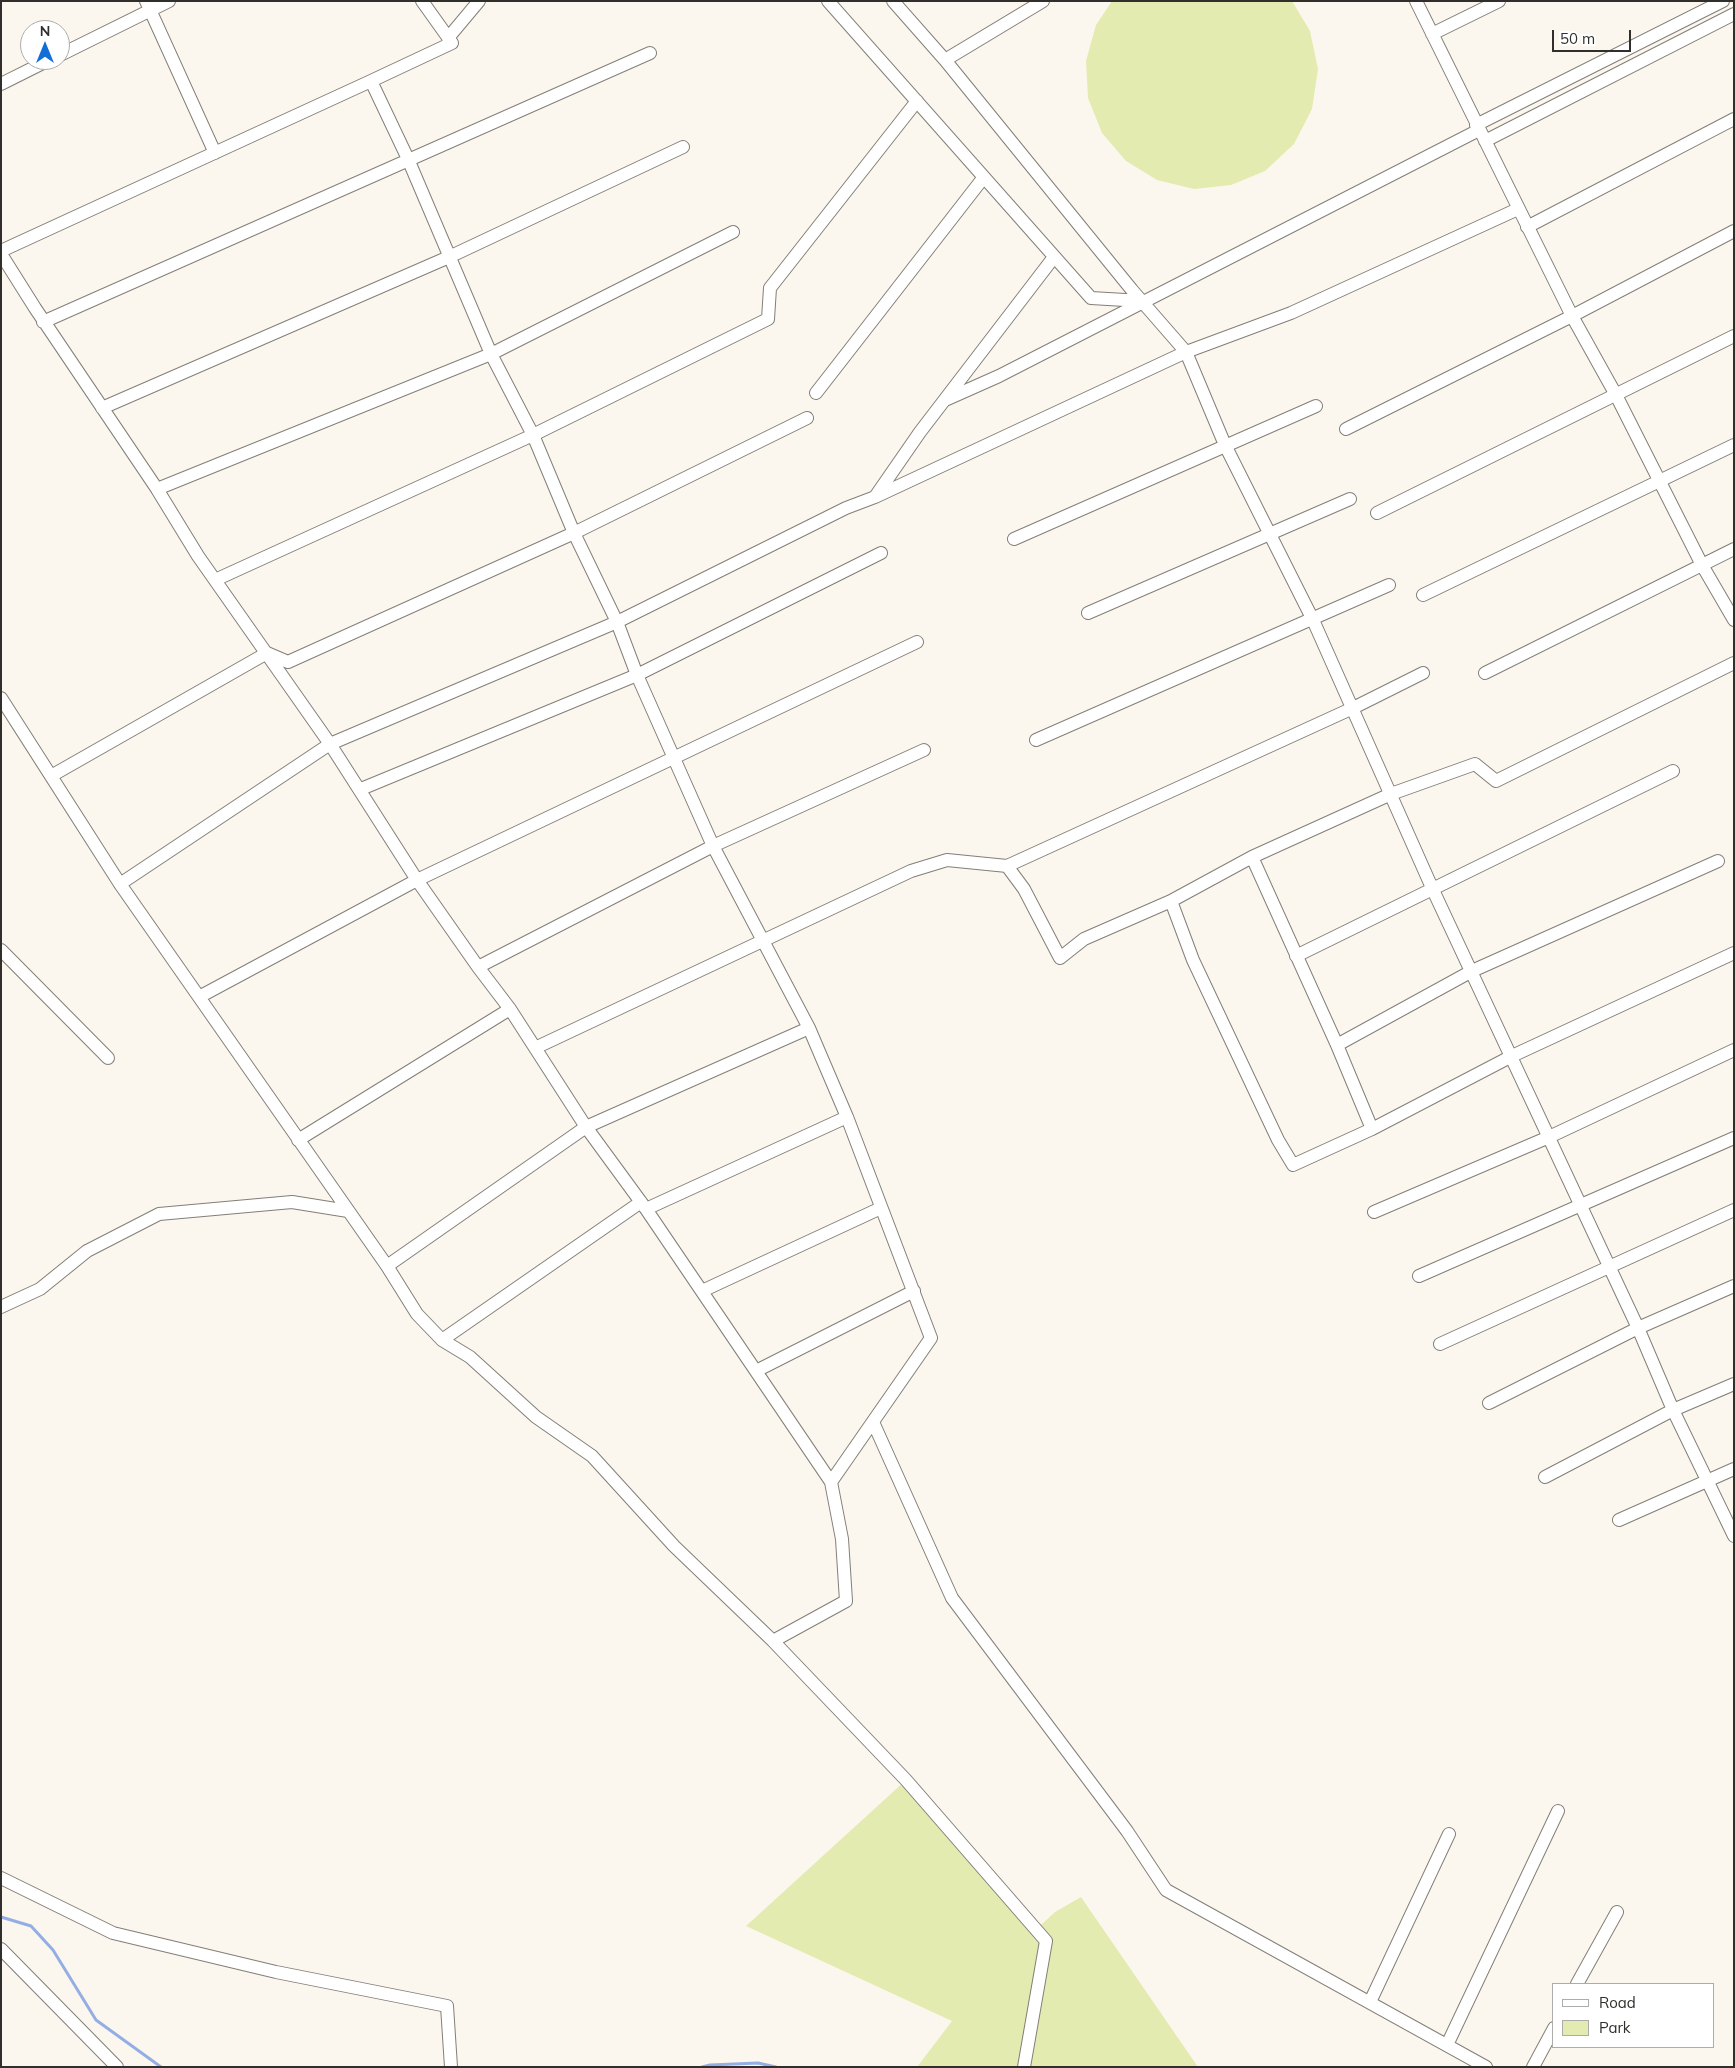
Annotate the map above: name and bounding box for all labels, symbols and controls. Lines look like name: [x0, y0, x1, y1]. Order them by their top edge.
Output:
north arrow: [20, 20, 70, 70]
scale bar: [1555, 20, 1634, 52]
text: N: [40, 22, 50, 40]
text: 50 m: [1560, 29, 1595, 48]
legend: [1552, 1983, 1715, 2048]
text: Road: [1599, 1993, 1636, 2012]
text: Park: [1599, 2018, 1631, 2037]

